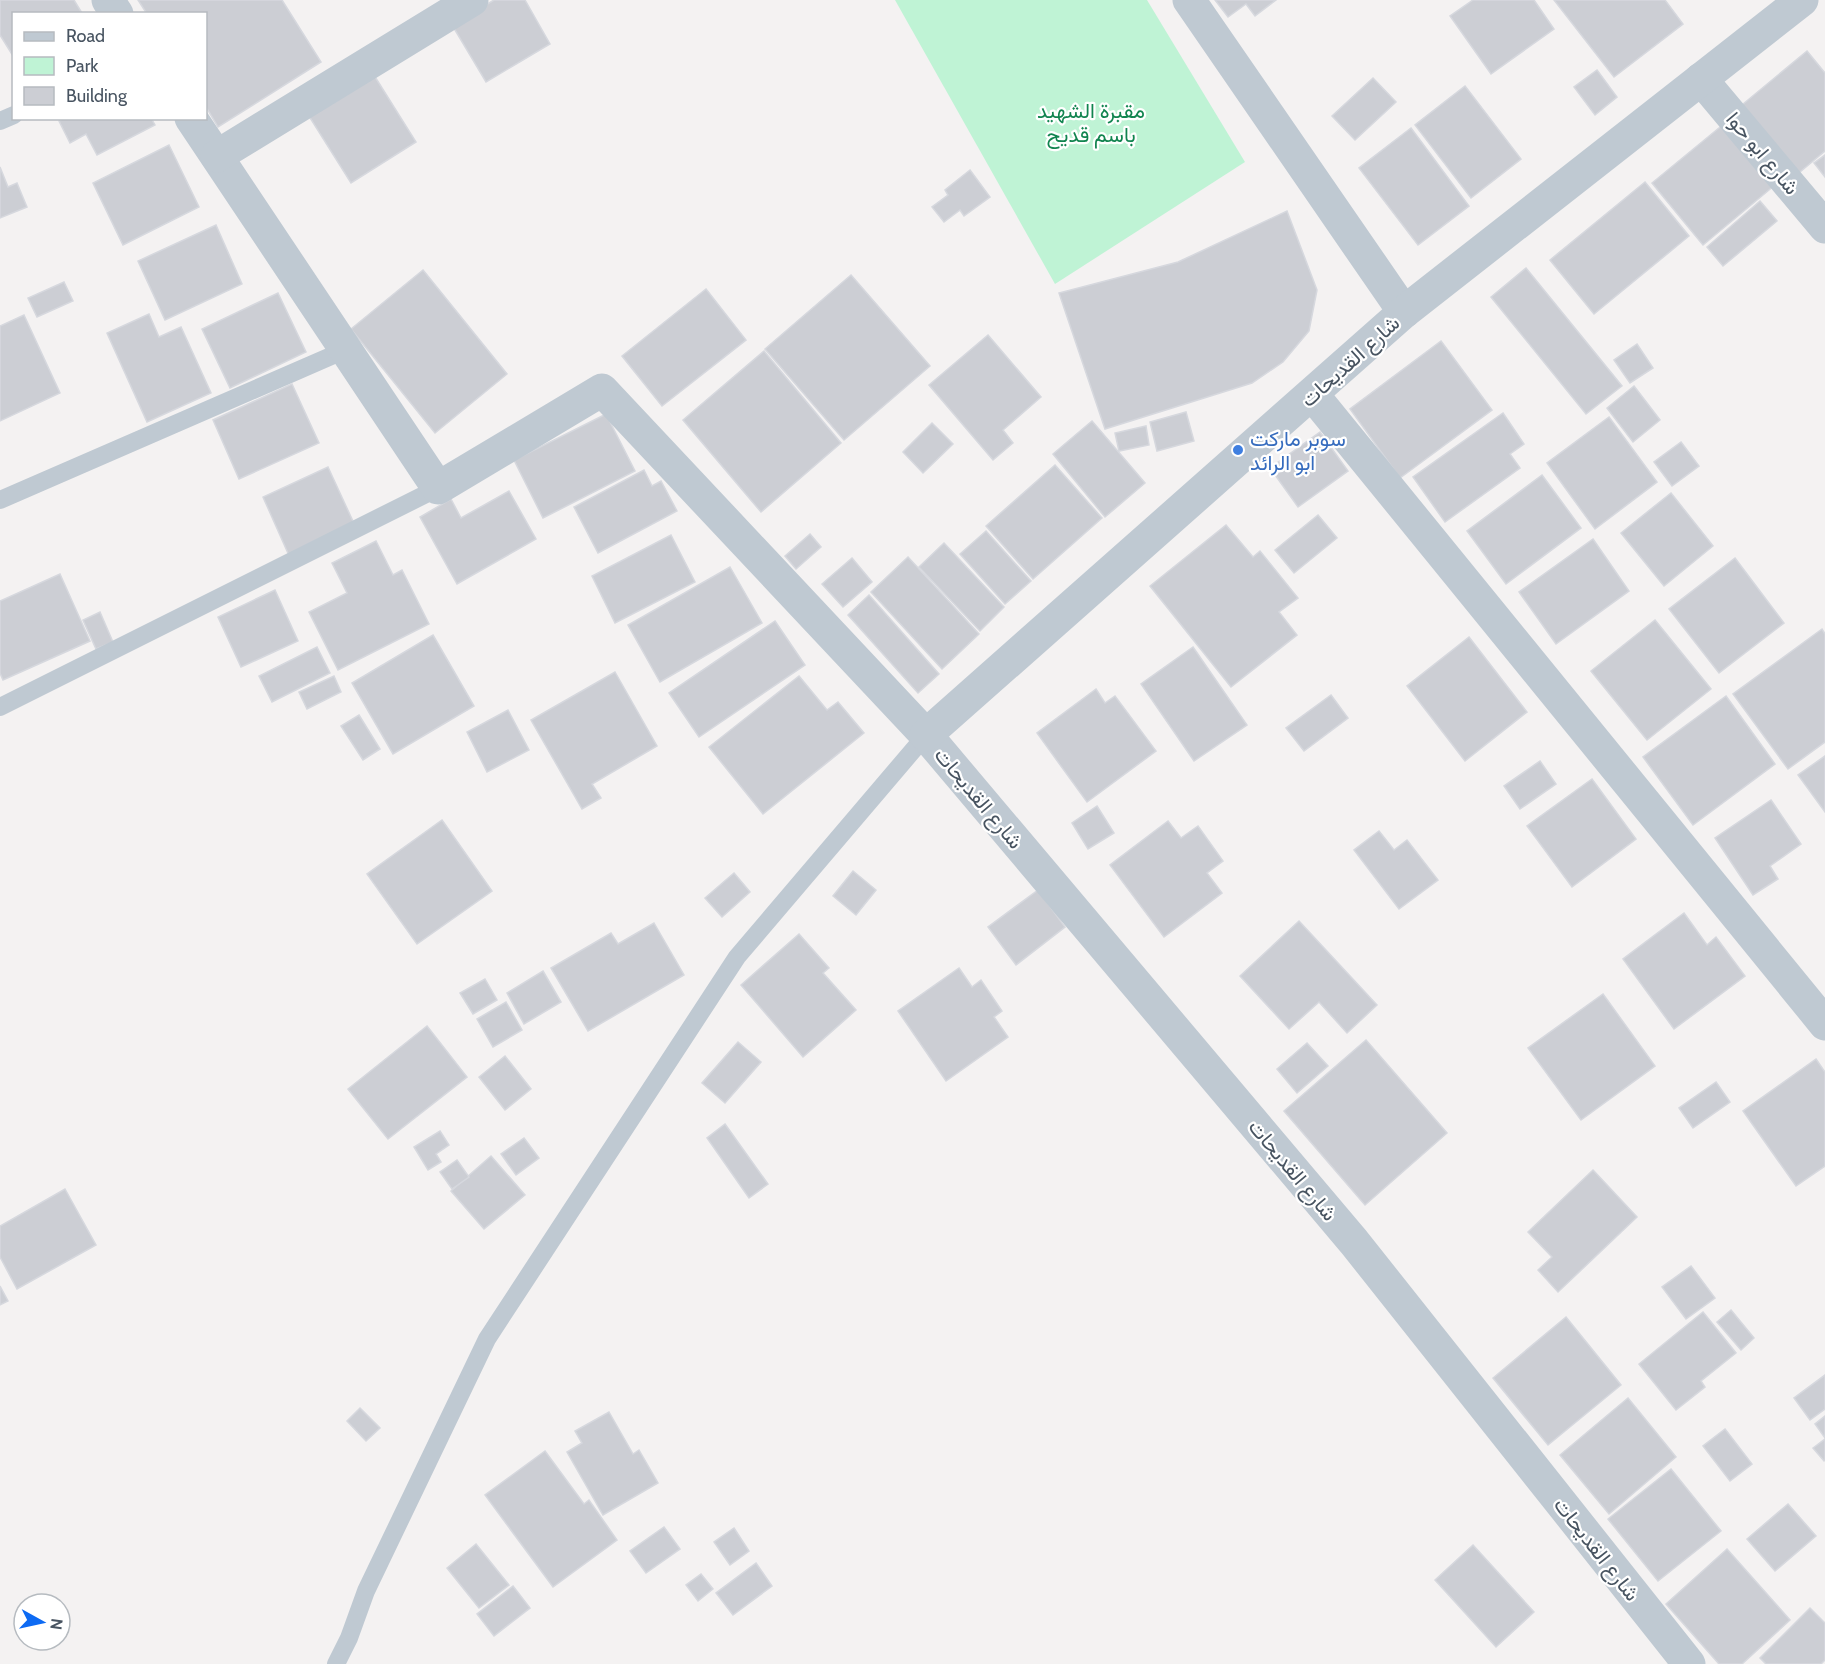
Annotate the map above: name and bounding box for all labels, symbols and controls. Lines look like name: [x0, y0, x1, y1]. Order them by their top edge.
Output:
legend: [12, 12, 207, 120]
text: Road: [66, 25, 105, 47]
text: Park: [66, 55, 99, 77]
text: Building: [66, 85, 128, 107]
park label: مقبرة الشهيد باسم قديح: [1037, 98, 1145, 149]
street label: شارع ابو حوا: [1720, 107, 1805, 201]
street label: شارع القديحات: [1295, 310, 1406, 413]
place label: سوبر ماركت ابو الرائد: [1250, 426, 1346, 476]
marker: سوبر ماركت ابو الرائد: [1231, 443, 1245, 457]
street label: شارع القديحات: [928, 742, 1028, 855]
street label: شارع القديحات: [1242, 1114, 1342, 1227]
street label: شارع القديحات: [1547, 1492, 1645, 1607]
north arrow: [12, 1592, 72, 1652]
text: N: [46, 1617, 67, 1631]

